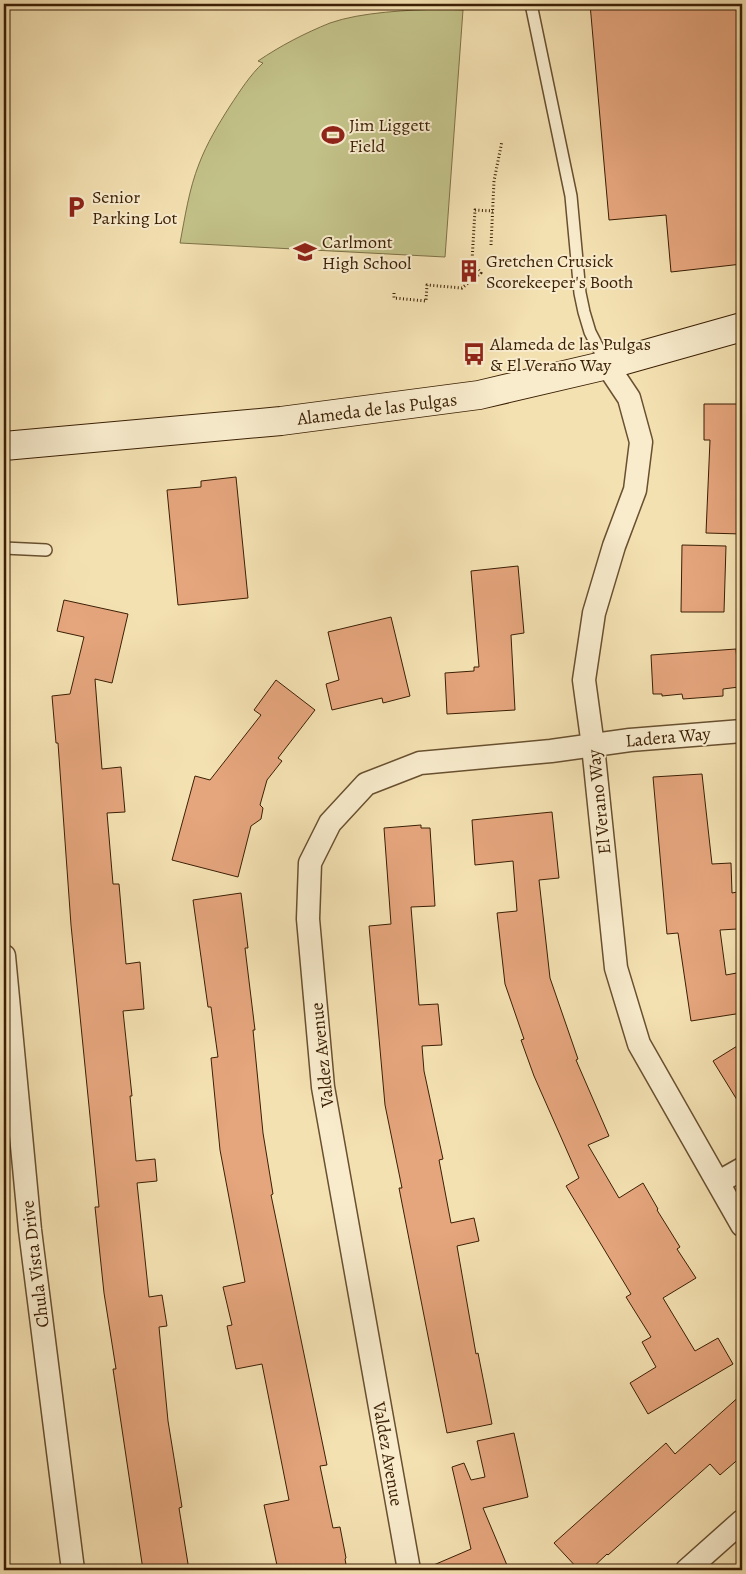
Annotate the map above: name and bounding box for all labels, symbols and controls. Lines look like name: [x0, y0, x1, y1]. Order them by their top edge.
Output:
place label: Jim Liggett Field: [349, 113, 430, 158]
sports icon: Jim Liggett Field: [320, 122, 346, 148]
place label: Senior Parking Lot: [92, 185, 177, 230]
parking icon: Senior Parking Lot: [63, 194, 89, 220]
place label: Carlmont High School: [322, 230, 412, 275]
school or university icon: Carlmont High School: [292, 239, 318, 265]
place label: Gretchen Crusick Scorekeeper's Booth: [486, 249, 634, 294]
building icon: Gretchen Crusick Scorekeeper's Booth: [456, 258, 482, 284]
place label: Alameda de las Pulgas & El Verano Way: [489, 332, 651, 377]
bus stop icon: Alameda de las Pulgas & El Verano Way: [461, 341, 487, 367]
street label: Alameda de las Pulgas: [295, 387, 458, 431]
street label: Ladera Way: [624, 721, 713, 753]
street label: El Verano Way: [581, 747, 616, 856]
street label: Valdez Avenue: [305, 1001, 340, 1110]
street label: Chula Vista Drive: [15, 1199, 55, 1329]
street label: Valdez Avenue: [367, 1399, 409, 1508]

